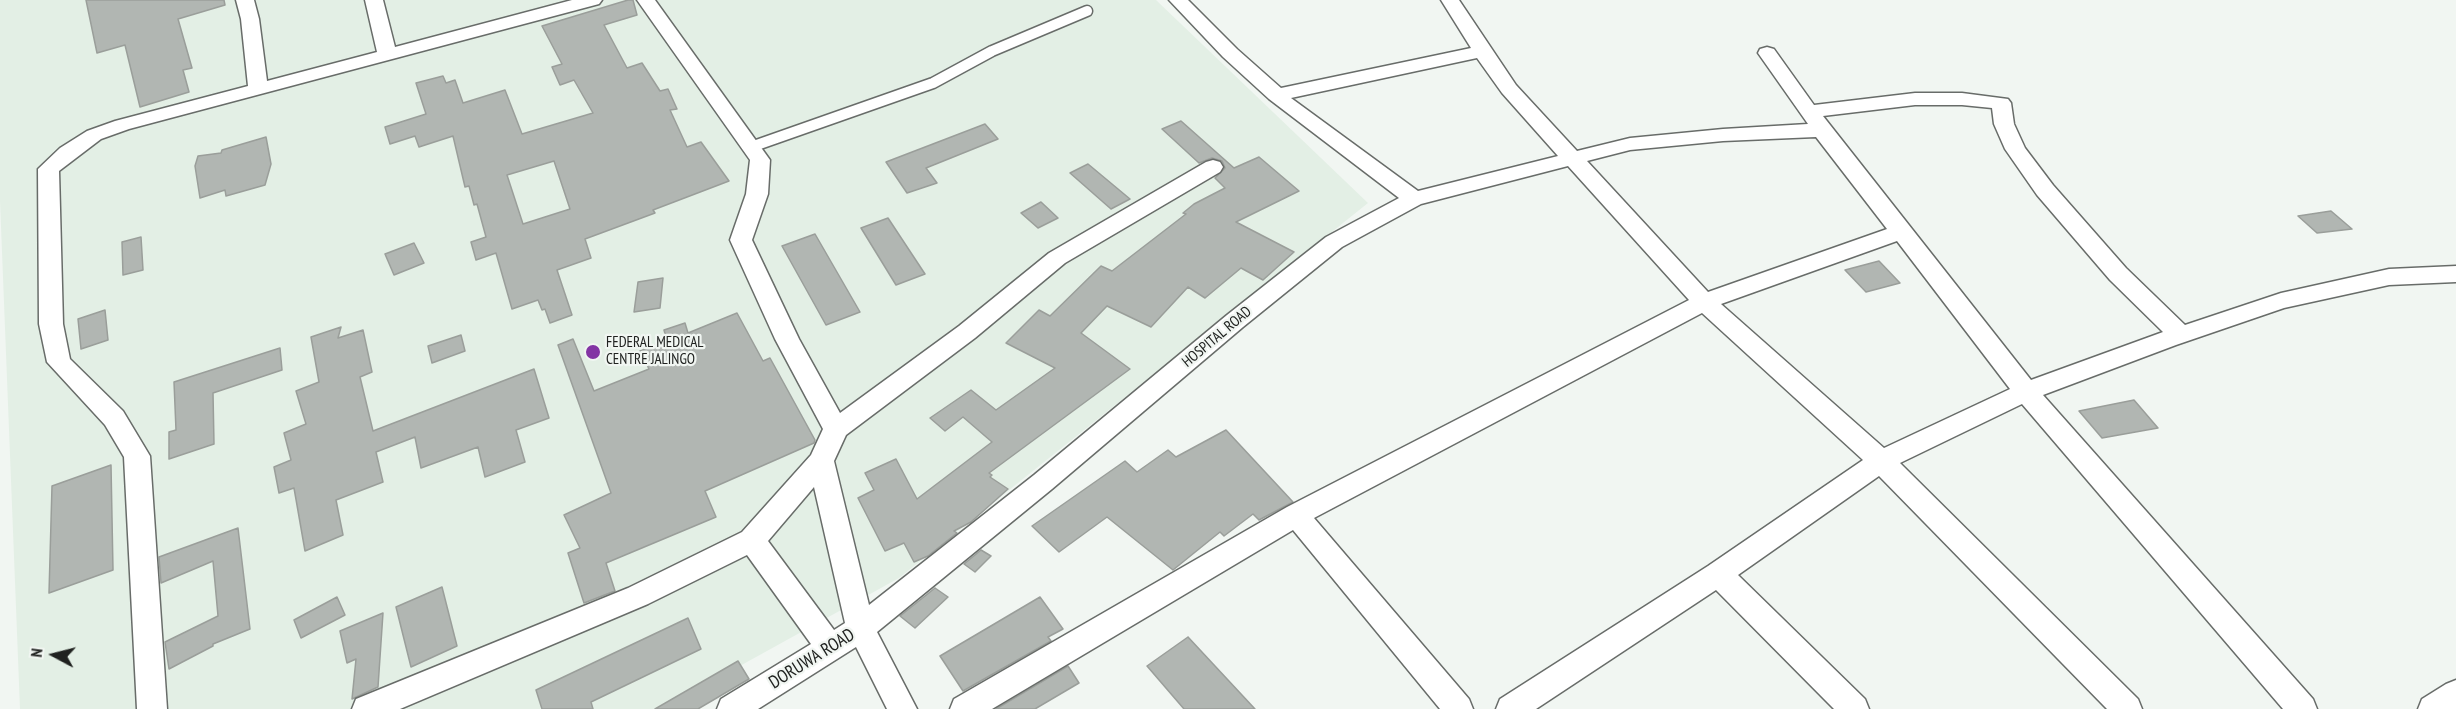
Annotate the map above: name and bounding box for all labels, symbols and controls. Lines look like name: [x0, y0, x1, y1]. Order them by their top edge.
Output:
street label: HOSPITAL ROAD: [1179, 303, 1255, 371]
place label: FEDERAL MEDICAL CENTRE JALINGO: [606, 334, 703, 369]
marker: FEDERAL MEDICAL CENTRE JALINGO: [584, 343, 602, 361]
street label: DORUWA ROAD: [765, 624, 859, 694]
north arrow: [24, 625, 84, 685]
text: N: [26, 647, 47, 658]

